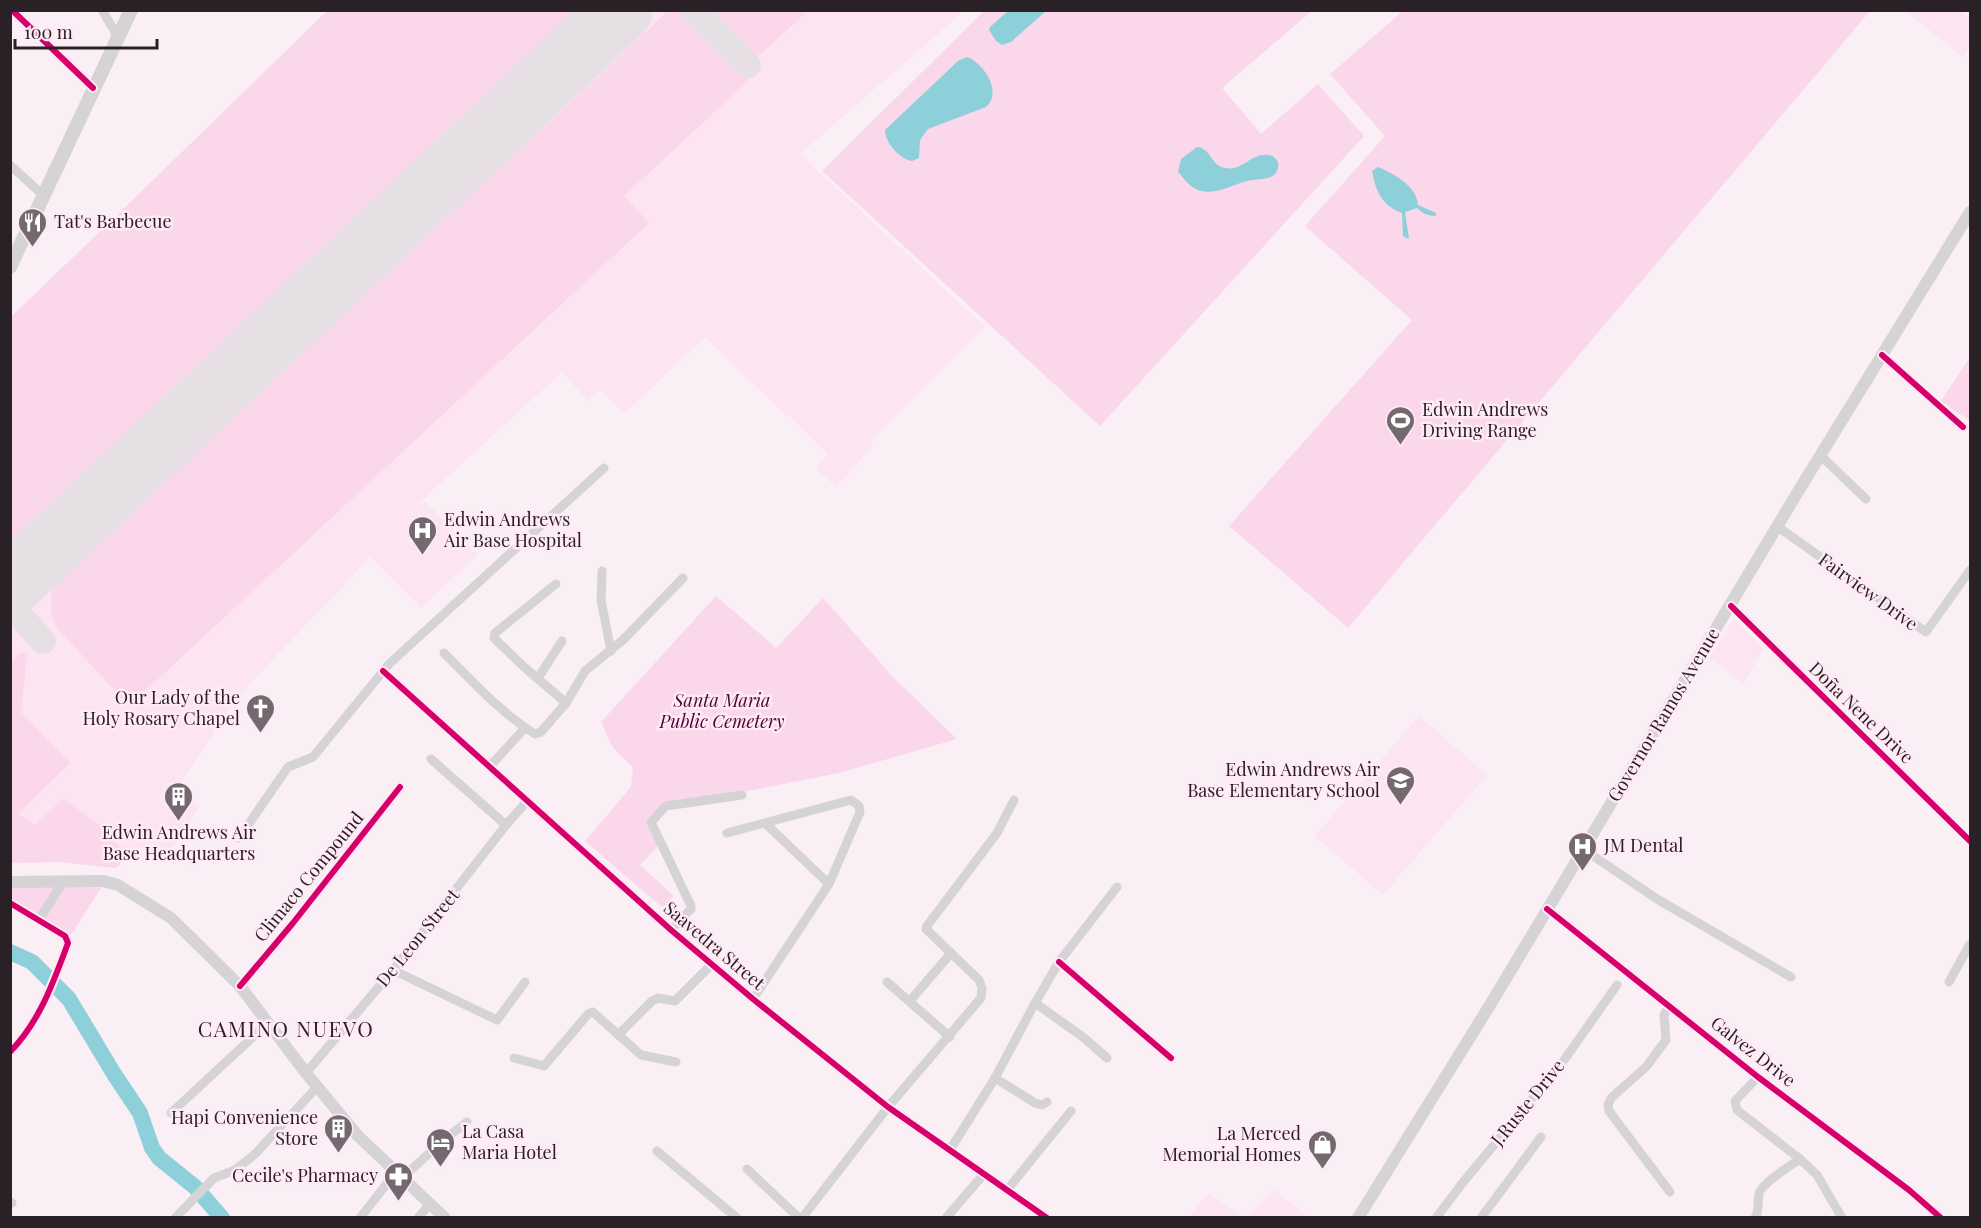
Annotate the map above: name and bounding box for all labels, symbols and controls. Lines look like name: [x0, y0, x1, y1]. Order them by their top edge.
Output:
scale bar: [15, 12, 158, 50]
text: 100 m: [24, 20, 73, 44]
restaurant icon: Tat's Barbecue: [17, 206, 49, 248]
place label: Tat's Barbecue: [54, 209, 172, 233]
place label: Edwin Andrews Driving Range: [1422, 397, 1548, 442]
sports icon: Edwin Andrews Driving Range: [1385, 404, 1417, 446]
place label: Edwin Andrews Air Base Hospital: [443, 507, 582, 552]
hospital icon: Edwin Andrews Air Base Hospital: [407, 514, 439, 556]
street label: Fairview Drive: [1814, 547, 1923, 635]
street label: Governor Ramos Avenue: [1602, 623, 1725, 806]
street label: Doña Nene Drive: [1804, 656, 1919, 768]
place label: Our Lady of the Holy Rosary Chapel: [83, 685, 240, 730]
park label: Santa Maria Public Cemetery: [659, 688, 785, 733]
church icon: Our Lady of the Holy Rosary Chapel: [245, 692, 277, 734]
place label: Edwin Andrews Air Base Elementary School: [1187, 757, 1380, 802]
school or university icon: Edwin Andrews Air Base Elementary School: [1385, 764, 1417, 806]
building icon: Edwin Andrews Air Base Headquarters: [163, 780, 195, 822]
street label: Climaco Compound: [248, 806, 369, 947]
place label: Edwin Andrews Air Base Headquarters: [102, 820, 256, 865]
hospital icon: JM Dental: [1567, 830, 1599, 872]
place label: JM Dental: [1603, 833, 1683, 857]
street label: De Leon Street: [370, 883, 465, 991]
street label: Saavedra Street: [659, 896, 771, 995]
street label: Galvez Drive: [1706, 1011, 1801, 1092]
district label: CAMINO NUEVO: [198, 1014, 374, 1042]
street label: J.Ruste Drive: [1484, 1054, 1569, 1151]
place label: Hapi Convenience Store: [171, 1105, 318, 1150]
building icon: Hapi Convenience Store: [323, 1112, 355, 1154]
place label: La Casa Maria Hotel: [462, 1119, 557, 1164]
place label: La Merced Memorial Homes: [1163, 1121, 1302, 1166]
hotel icon: La Casa Maria Hotel: [425, 1126, 457, 1168]
shop icon: La Merced Memorial Homes: [1306, 1128, 1338, 1170]
pharmacy icon: Cecile's Pharmacy: [383, 1160, 415, 1202]
place label: Cecile's Pharmacy: [232, 1163, 378, 1187]

